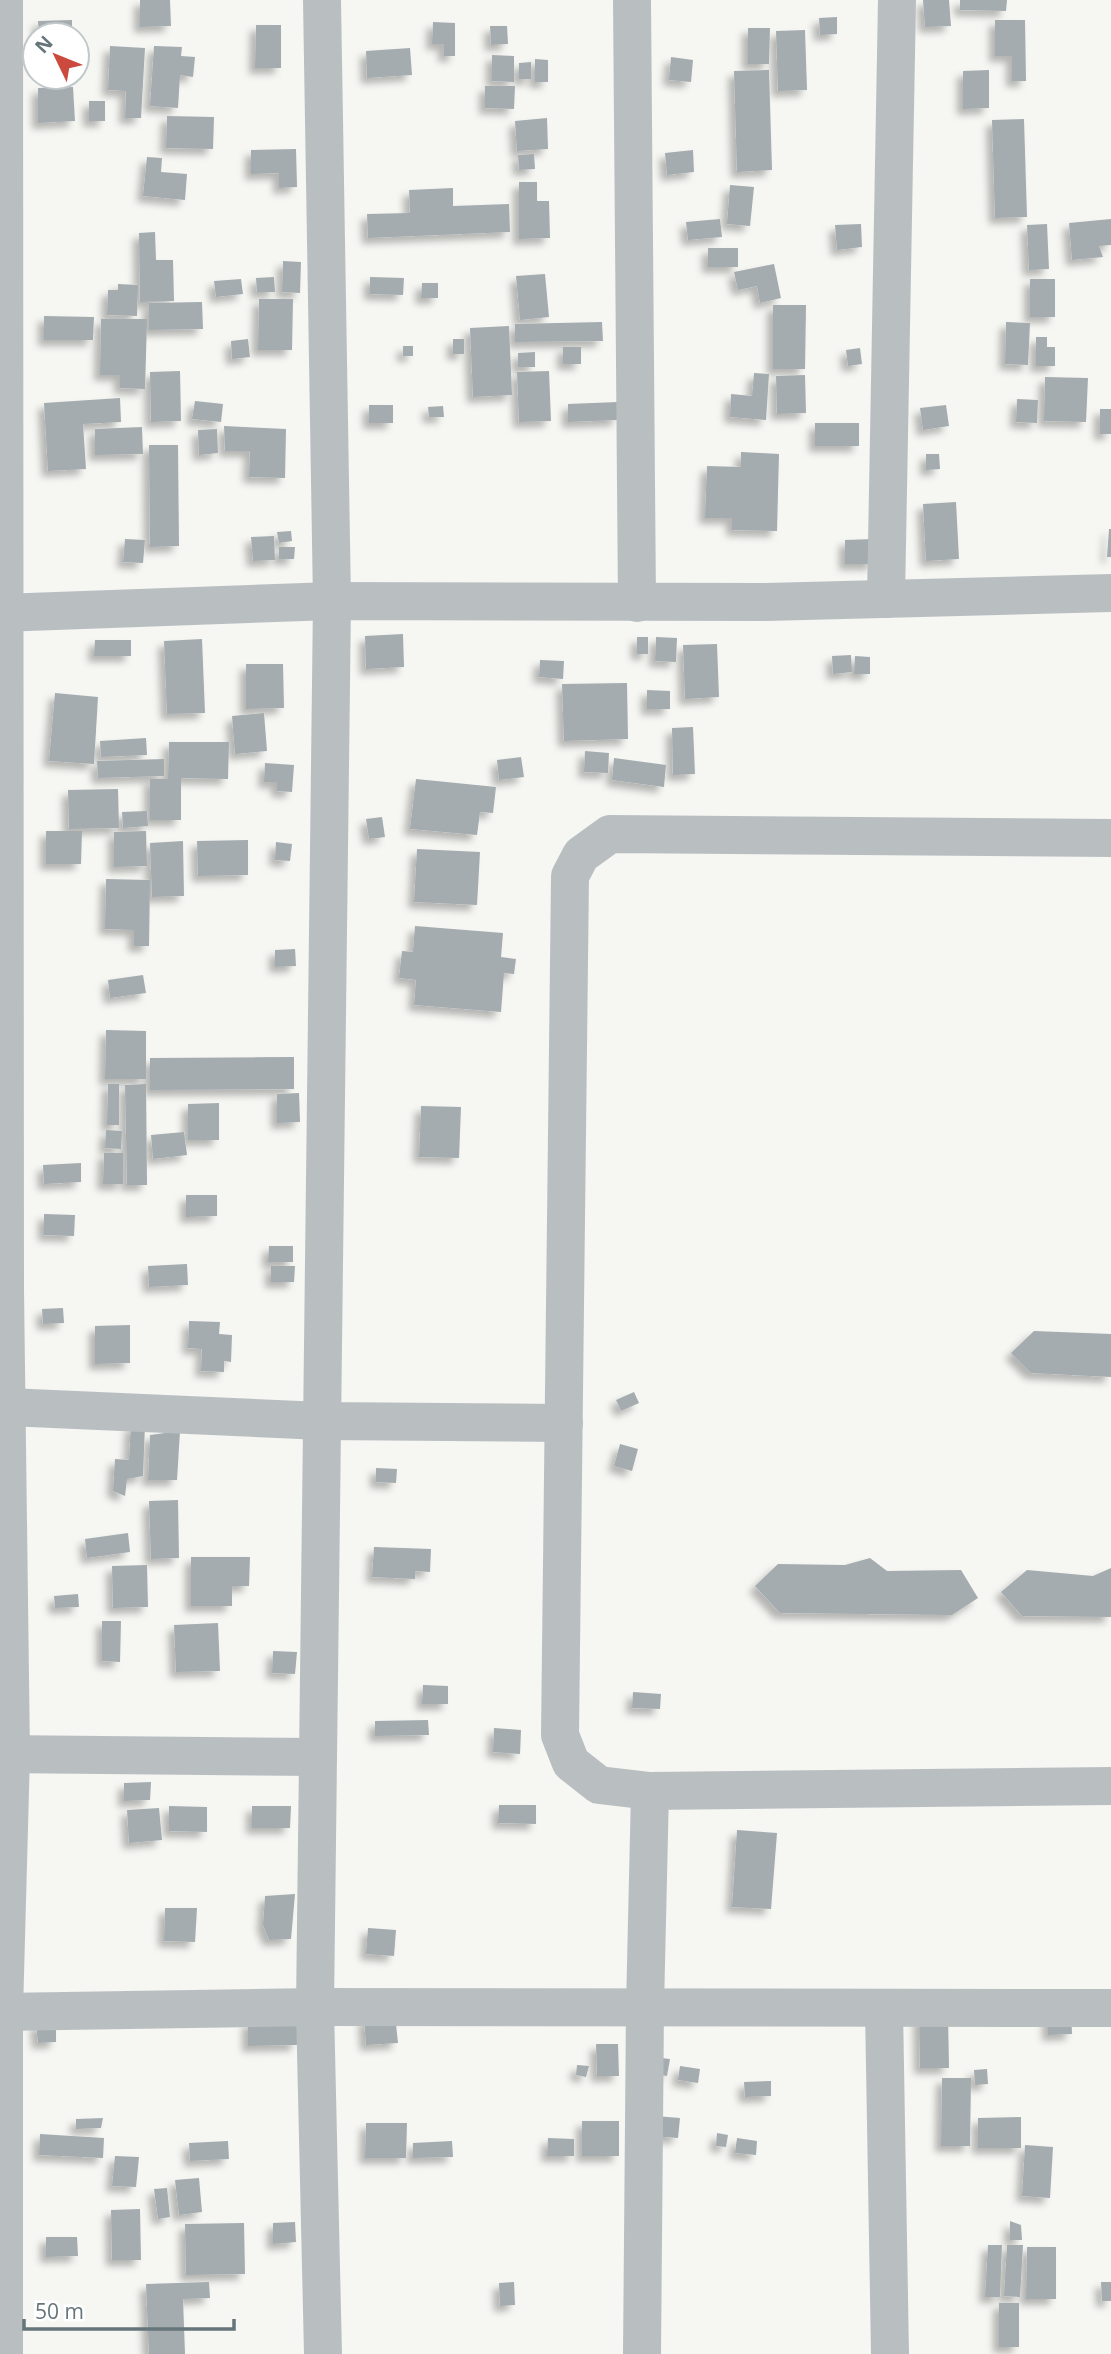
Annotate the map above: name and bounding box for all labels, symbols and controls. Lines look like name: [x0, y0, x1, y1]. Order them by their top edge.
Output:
north arrow: [21, 21, 91, 91]
text: N: [29, 30, 58, 59]
scale bar: [24, 2288, 234, 2332]
text: 50 m: [35, 2297, 84, 2325]

